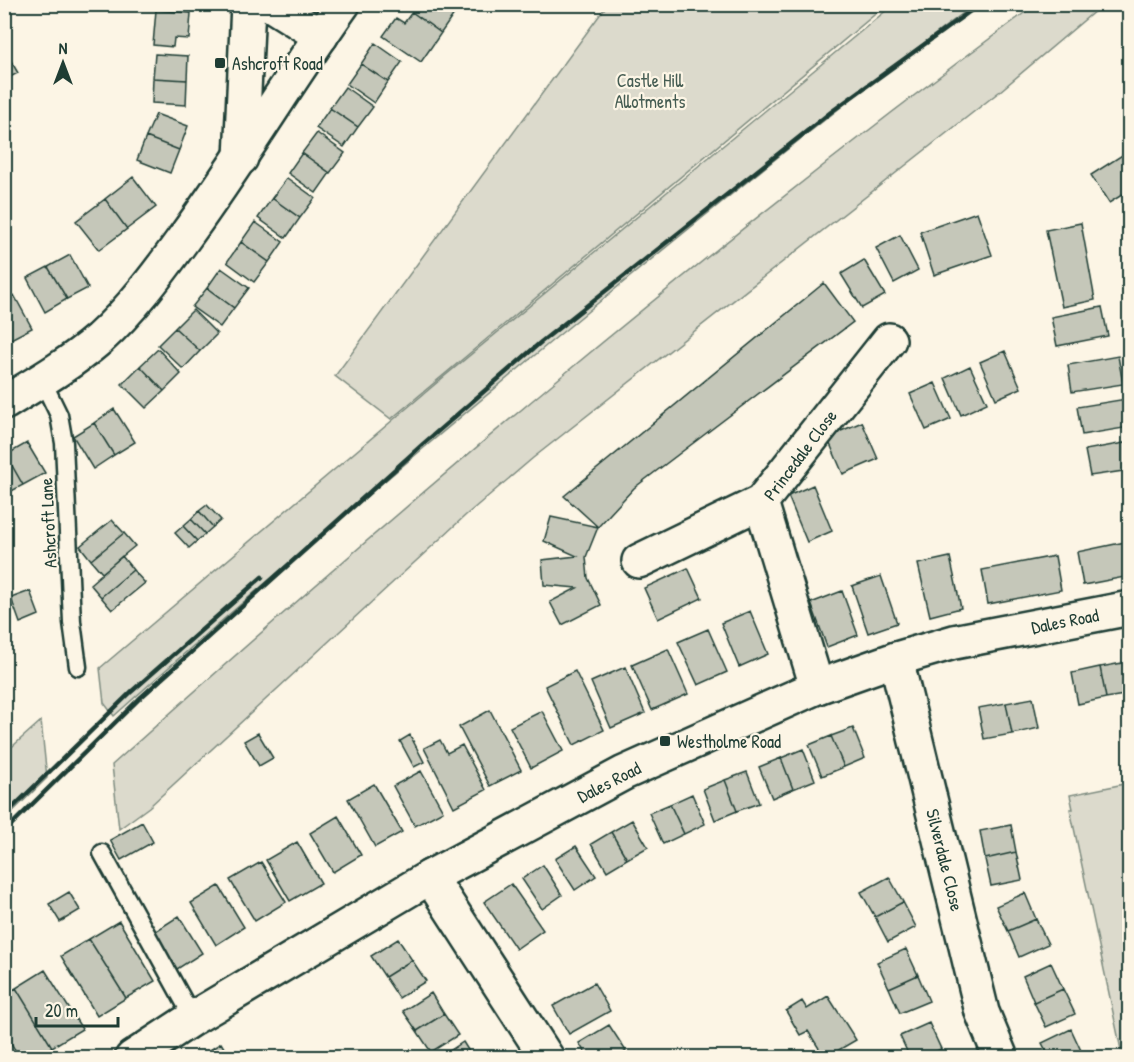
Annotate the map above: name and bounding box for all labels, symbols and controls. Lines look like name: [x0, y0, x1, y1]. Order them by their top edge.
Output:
north arrow: [33, 33, 93, 93]
text: N: [59, 37, 68, 59]
place label: Ashcroft Road: [232, 51, 323, 76]
marker: Ashcroft Road: [213, 56, 227, 70]
park label: Castle Hill Allotments: [615, 68, 685, 114]
street label: Princedale Close: [757, 404, 843, 506]
street label: Ashcroft Lane: [33, 477, 63, 569]
street label: Dales Road: [1029, 602, 1101, 640]
place label: Westholme Road: [677, 729, 781, 754]
marker: Westholme Road: [658, 734, 672, 748]
street label: Dales Road: [573, 755, 645, 809]
street label: Silverdale Close: [920, 806, 970, 914]
scale bar: [36, 990, 118, 1028]
text: 20 m: [45, 998, 78, 1023]

